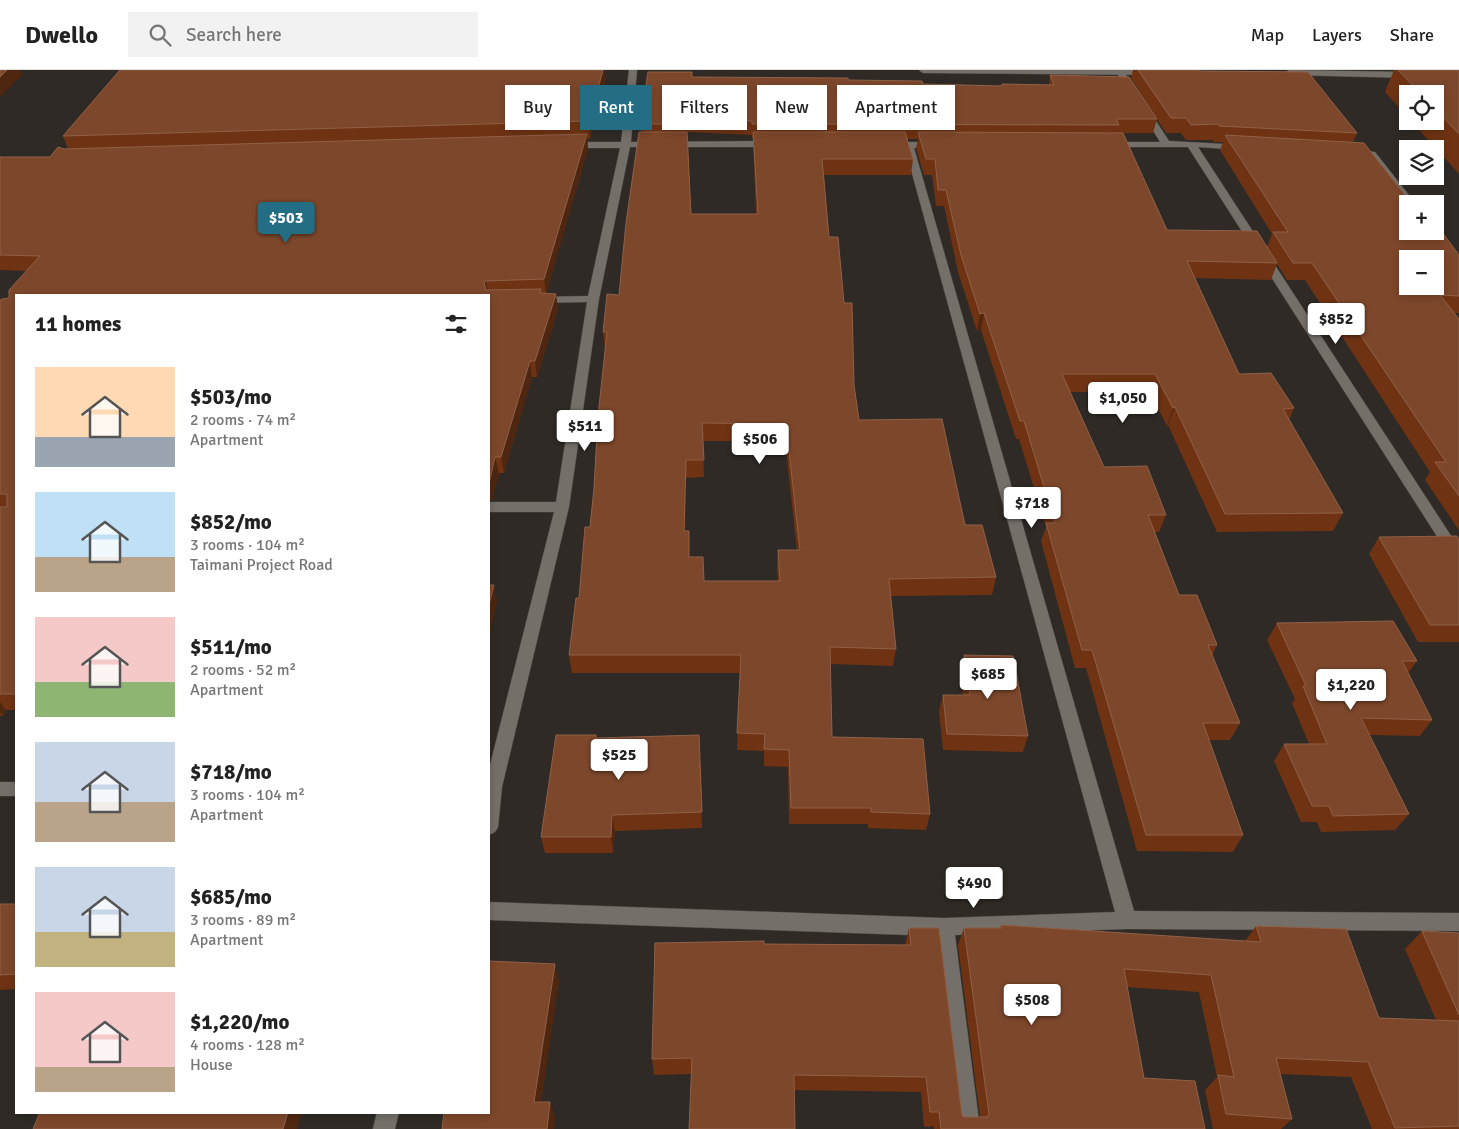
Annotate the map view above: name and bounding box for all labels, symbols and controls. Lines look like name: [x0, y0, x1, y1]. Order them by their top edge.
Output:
search box: [128, 12, 478, 57]
text: Dwello: [25, 20, 98, 50]
icon: search: [146, 21, 174, 49]
text: Search here: [186, 23, 282, 47]
text: Map: [1251, 24, 1284, 46]
text: Layers: [1312, 24, 1362, 46]
text: Share: [1390, 24, 1434, 46]
chip: Buy: [505, 85, 570, 130]
chip: Rent: [580, 85, 652, 130]
chip: Filters: [662, 85, 747, 130]
chip: New: [757, 85, 827, 130]
chip: Apartment: [837, 85, 955, 130]
map controls: [1399, 85, 1444, 295]
button: locate: [1399, 85, 1444, 130]
button: layers: [1399, 140, 1444, 185]
button: +: [1399, 195, 1444, 240]
pin: $503: [256, 202, 316, 244]
text: $503: [269, 208, 303, 228]
button: −: [1399, 250, 1444, 295]
pin: $852: [1306, 302, 1366, 345]
text: $852: [1319, 309, 1353, 329]
icon: filters: [442, 310, 470, 338]
text: 11 homes: [35, 311, 121, 337]
pin: $1,050: [1082, 382, 1164, 424]
text: $503/mo: [190, 384, 272, 410]
icon: home: [75, 387, 135, 447]
text: $1,050: [1099, 388, 1147, 408]
text: 2 rooms · 74 m²: [190, 410, 296, 430]
pin: $511: [555, 410, 615, 452]
text: $511: [568, 416, 602, 436]
pin: $506: [730, 422, 790, 465]
text: $506: [743, 429, 777, 449]
text: Apartment: [190, 430, 263, 450]
pin: $718: [1002, 486, 1062, 529]
text: $718: [1015, 493, 1049, 513]
text: $852/mo: [190, 509, 272, 535]
icon: home: [75, 512, 135, 572]
text: 3 rooms · 104 m²: [190, 535, 305, 555]
text: Taimani Project Road: [190, 555, 333, 575]
text: $511/mo: [190, 634, 272, 660]
icon: home: [75, 637, 135, 697]
pin: $685: [958, 658, 1018, 700]
text: 2 rooms · 52 m²: [190, 660, 296, 680]
text: $685: [971, 664, 1005, 684]
pin: $1,220: [1310, 668, 1392, 711]
text: $1,220: [1327, 675, 1375, 695]
text: Apartment: [190, 680, 263, 700]
pin: $525: [589, 738, 649, 781]
text: $525: [602, 745, 636, 765]
text: $718/mo: [190, 759, 272, 785]
icon: home: [75, 762, 135, 822]
text: 3 rooms · 104 m²: [190, 785, 305, 805]
text: Apartment: [190, 805, 263, 825]
pin: $490: [944, 866, 1004, 909]
text: $490: [957, 873, 991, 893]
text: $685/mo: [190, 884, 272, 910]
icon: home: [75, 887, 135, 947]
text: 3 rooms · 89 m²: [190, 910, 296, 930]
text: Apartment: [190, 930, 263, 950]
pin: $508: [1002, 984, 1062, 1026]
text: $508: [1015, 990, 1049, 1010]
text: $1,220/mo: [190, 1009, 289, 1035]
icon: home: [75, 1012, 135, 1072]
text: 4 rooms · 128 m²: [190, 1035, 305, 1055]
text: House: [190, 1055, 233, 1075]

